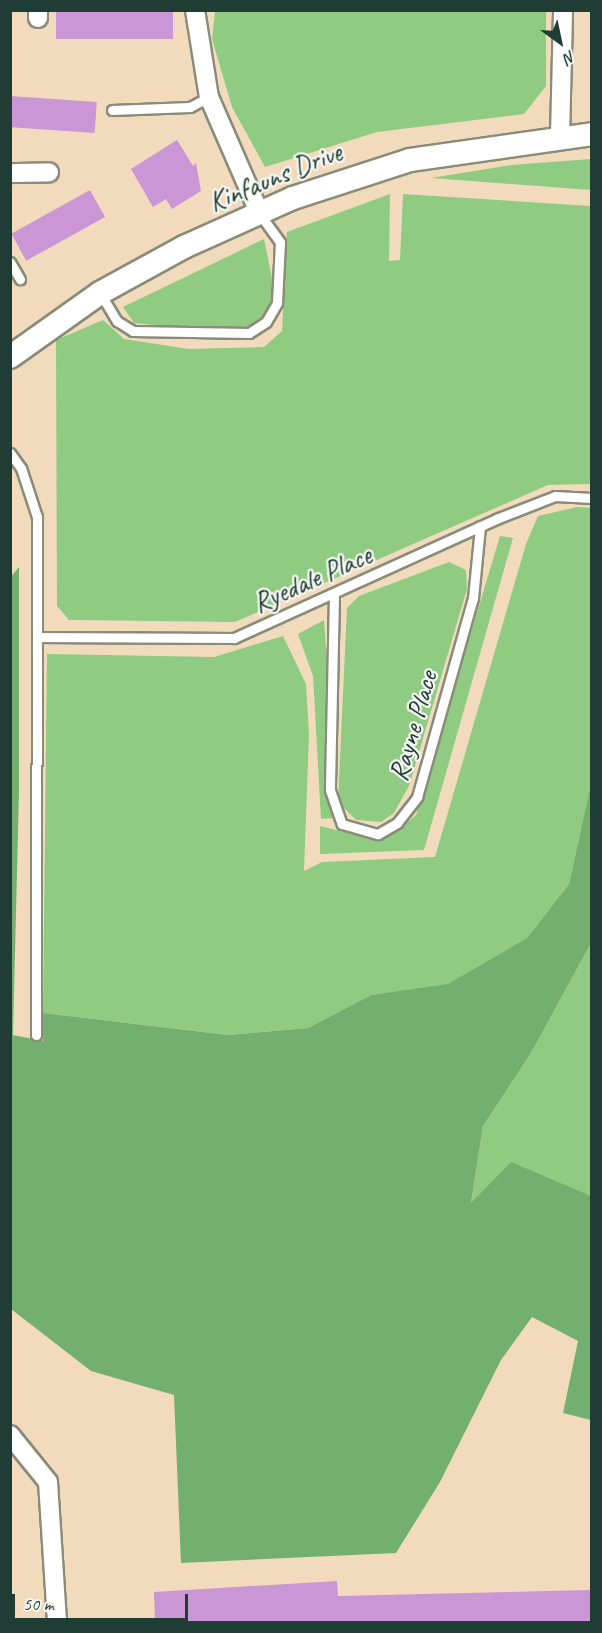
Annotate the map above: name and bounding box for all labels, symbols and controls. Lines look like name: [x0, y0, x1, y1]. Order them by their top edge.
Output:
north arrow: [530, 12, 590, 72]
text: N: [560, 46, 579, 68]
street label: Kinfauns Drive: [203, 135, 347, 219]
street label: Ryedale Place: [247, 538, 377, 620]
street label: Rayne Place: [381, 667, 445, 785]
scale bar: [15, 1582, 190, 1620]
text: 50 m: [23, 1593, 54, 1615]

